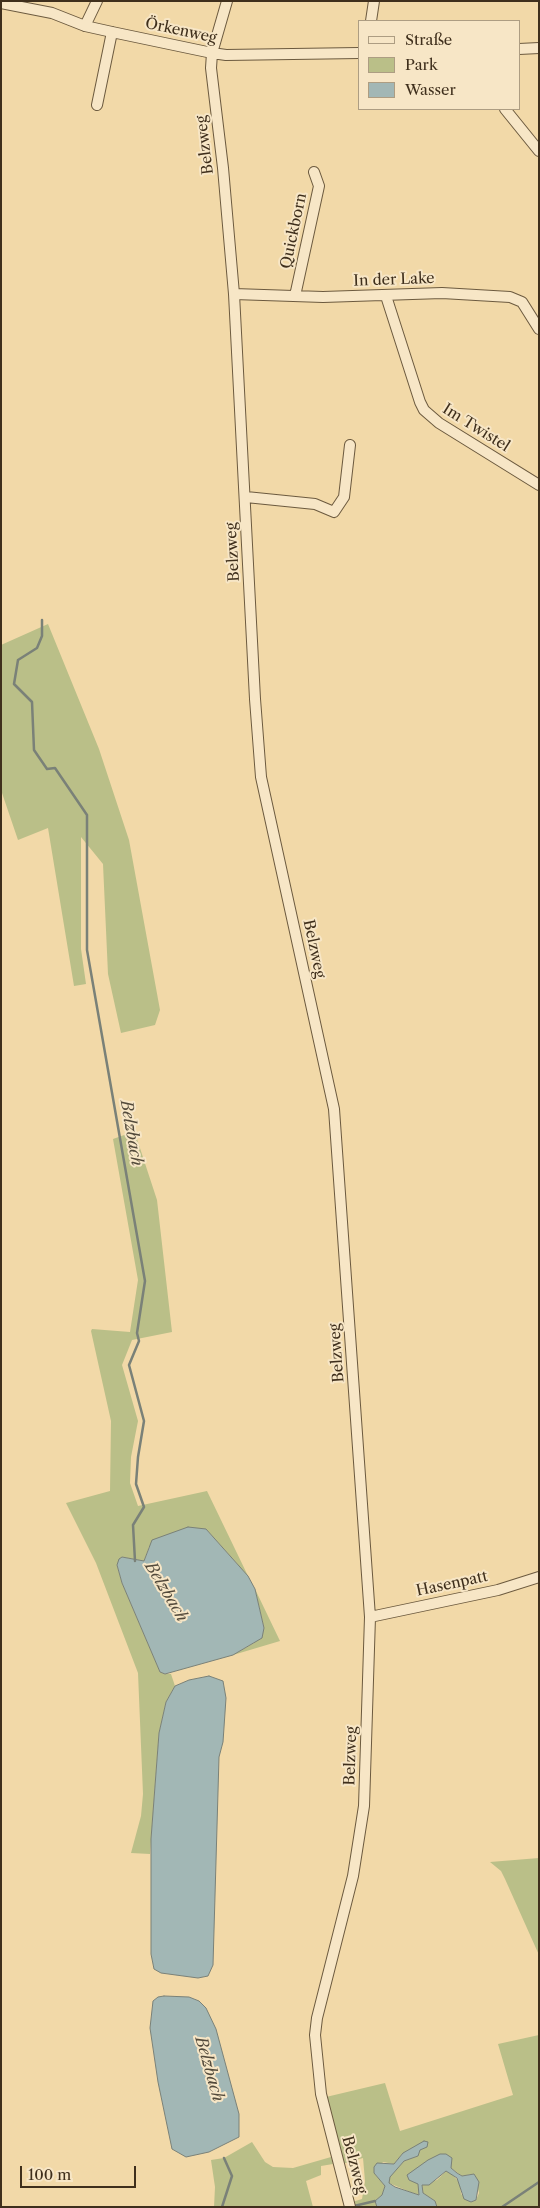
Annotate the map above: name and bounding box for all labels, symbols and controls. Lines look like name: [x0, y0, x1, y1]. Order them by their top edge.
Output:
street label: Örkenweg: [144, 15, 218, 47]
legend: [358, 20, 520, 110]
text: Straße: [405, 30, 452, 49]
text: Park: [405, 55, 438, 74]
text: Wasser: [405, 80, 456, 99]
street label: Belzweg: [192, 114, 218, 176]
street label: Quickborn: [277, 192, 311, 270]
street label: In der Lake: [353, 270, 435, 290]
street label: Im Twistel: [439, 400, 513, 456]
street label: Belzweg: [222, 522, 244, 582]
street label: Belzweg: [299, 918, 329, 980]
water label: Belzbach: [116, 1098, 146, 1168]
street label: Belzweg: [326, 1323, 348, 1383]
water label: Belzbach: [141, 1558, 191, 1626]
street label: Hasenpatt: [415, 1568, 489, 1600]
street label: Belzweg: [341, 1726, 361, 1786]
water label: Belzbach: [191, 2034, 227, 2104]
street label: Belzweg: [338, 2134, 370, 2196]
scale bar: [22, 2156, 139, 2188]
text: 100 m: [28, 2165, 71, 2184]

